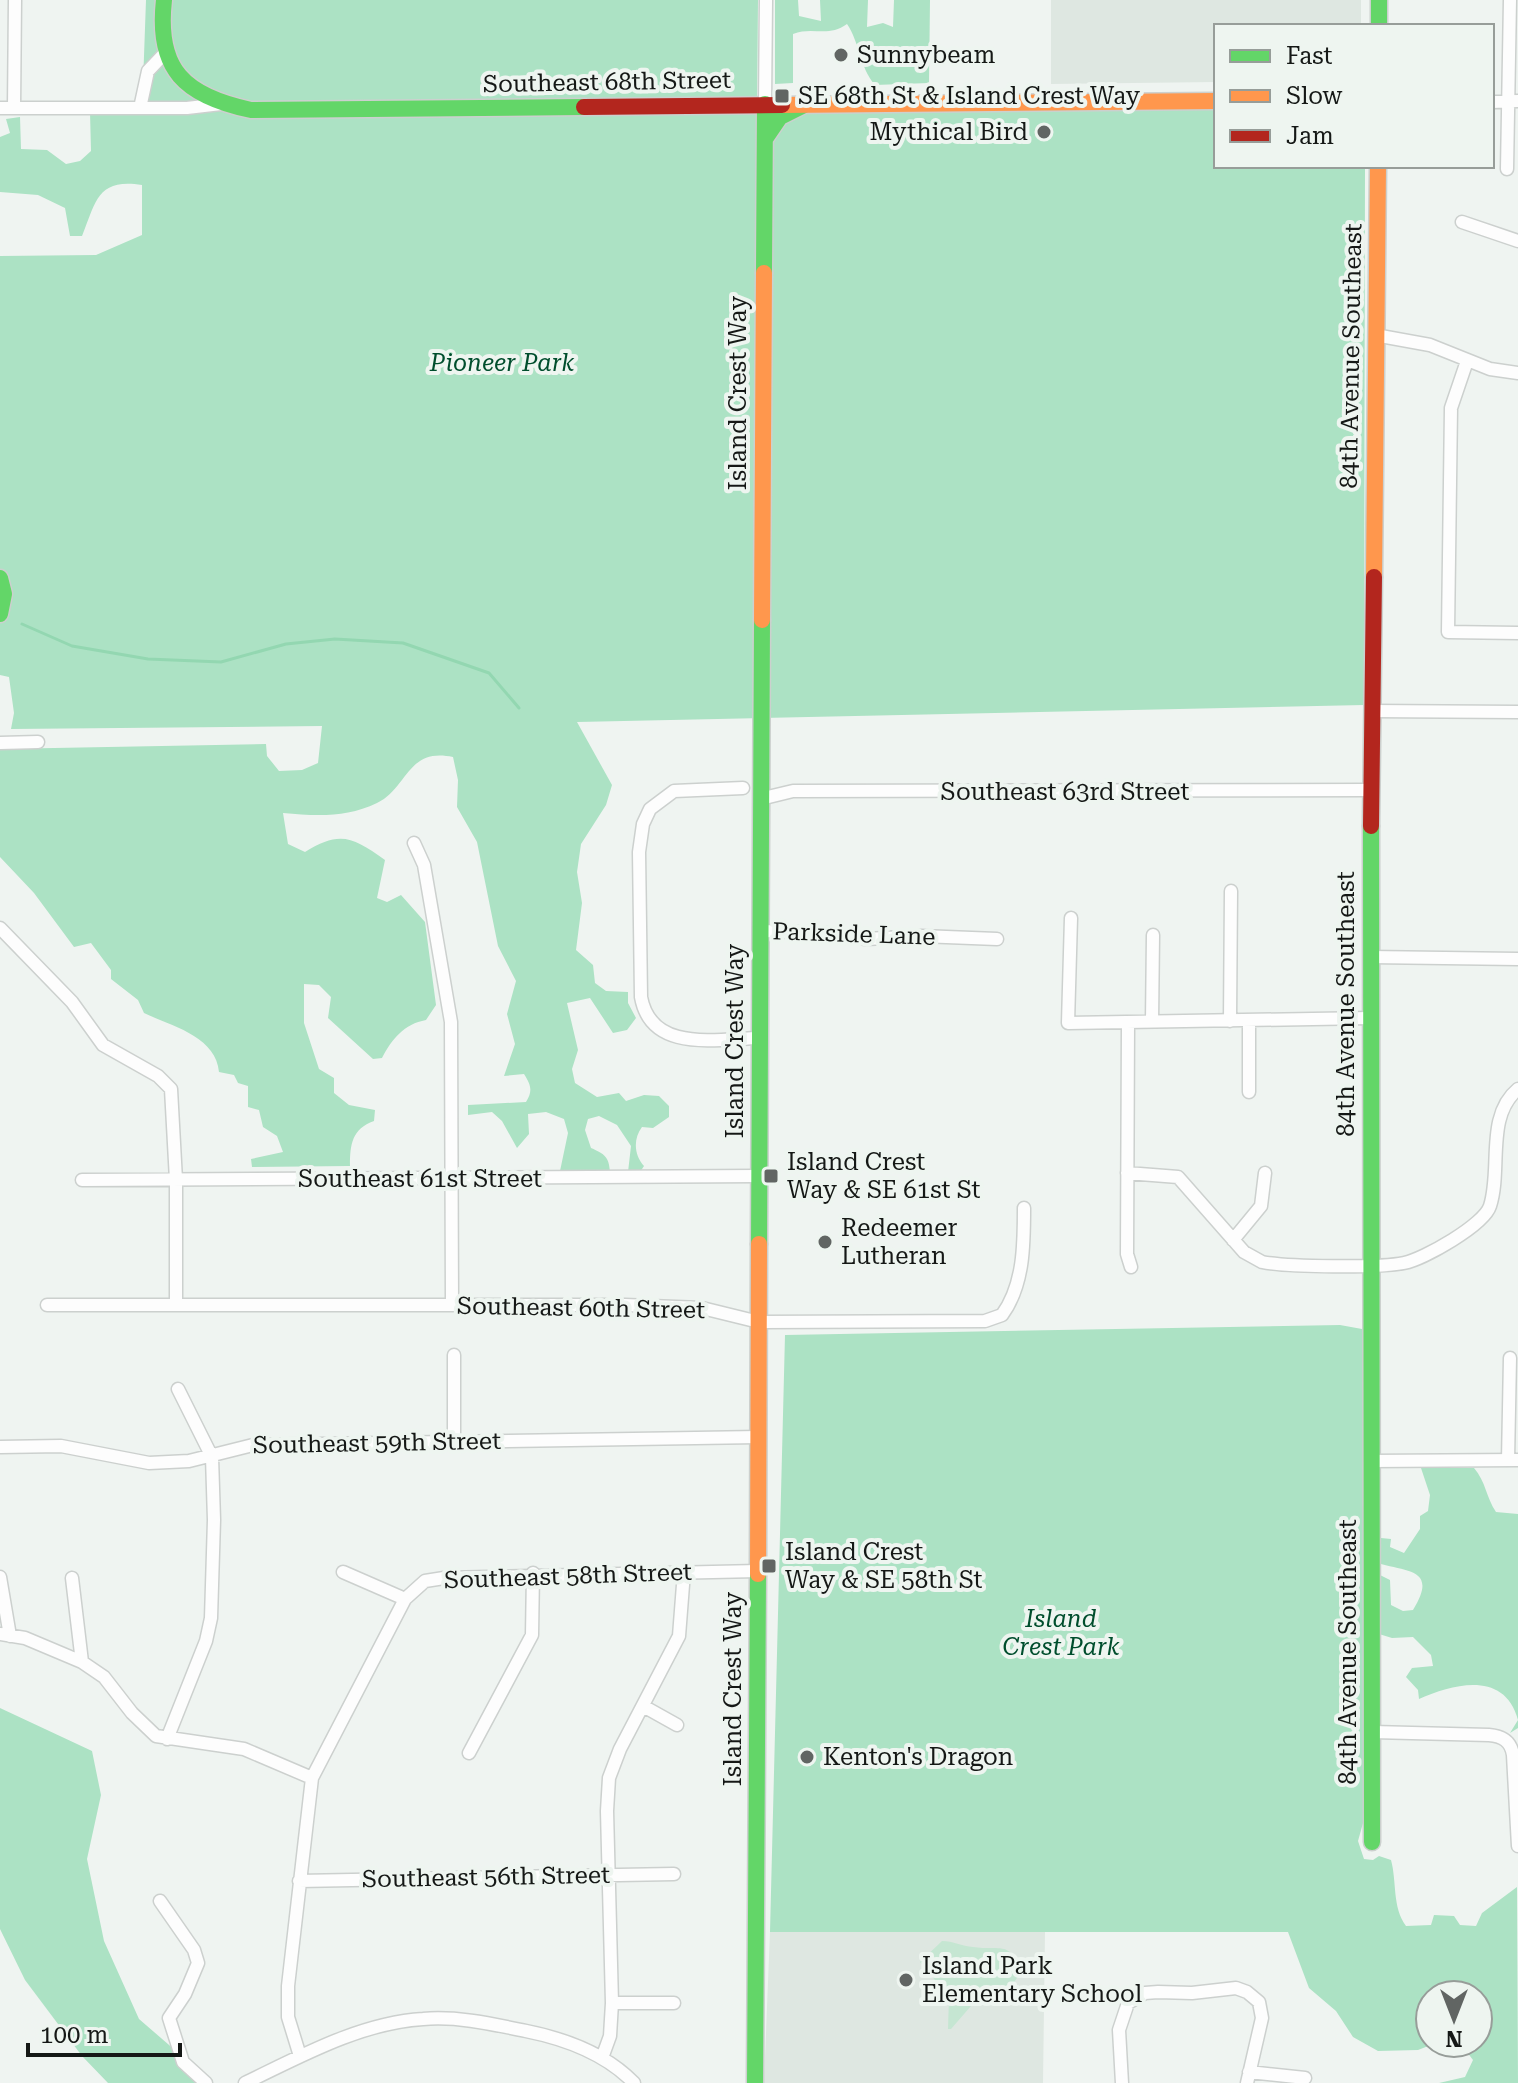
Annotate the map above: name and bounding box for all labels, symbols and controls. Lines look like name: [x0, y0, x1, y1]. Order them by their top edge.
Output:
legend: [1214, 24, 1494, 168]
place label: Sunnybeam: [857, 41, 995, 69]
text: Fast: [1286, 42, 1333, 70]
marker: Sunnybeam: [832, 46, 850, 64]
street label: Southeast 68th Street: [483, 66, 731, 98]
place label: SE 68th St & Island Crest Way: [798, 82, 1141, 110]
text: Slow: [1286, 82, 1343, 110]
marker: SE 68th St & Island Crest Way: [773, 87, 791, 105]
place label: Mythical Bird: [870, 118, 1028, 146]
text: Jam: [1286, 122, 1334, 150]
marker: Mythical Bird: [1035, 123, 1053, 141]
street label: 84th Avenue Southeast: [1335, 223, 1367, 489]
street label: Island Crest Way: [724, 295, 752, 490]
park label: Pioneer Park: [429, 349, 574, 377]
street label: Southeast 63rd Street: [941, 778, 1189, 806]
street label: 84th Avenue Southeast: [1332, 871, 1360, 1137]
street label: Parkside Lane: [772, 917, 936, 951]
street label: Island Crest Way: [721, 943, 749, 1138]
place label: Island Crest Way & SE 61st St: [787, 1148, 980, 1204]
street label: Southeast 61st Street: [298, 1165, 542, 1193]
marker: Island Crest Way & SE 61st St: [762, 1167, 780, 1185]
place label: Redeemer Lutheran: [841, 1214, 958, 1270]
marker: Redeemer Lutheran: [816, 1233, 834, 1251]
street label: Southeast 60th Street: [457, 1292, 705, 1324]
street label: Southeast 59th Street: [253, 1427, 501, 1459]
street label: 84th Avenue Southeast: [1334, 1519, 1362, 1785]
place label: Island Crest Way & SE 58th St: [785, 1538, 983, 1594]
marker: Island Crest Way & SE 58th St: [760, 1557, 778, 1575]
street label: Southeast 58th Street: [443, 1558, 693, 1594]
street label: Island Crest Way: [719, 1591, 747, 1786]
park label: Island Crest Park: [1002, 1605, 1120, 1661]
place label: Kenton's Dragon: [823, 1743, 1013, 1771]
marker: Kenton's Dragon: [798, 1748, 816, 1766]
street label: Southeast 56th Street: [362, 1861, 610, 1893]
place label: Island Park Elementary School: [922, 1952, 1142, 2008]
marker: Island Park Elementary School: [897, 1971, 915, 1989]
north arrow: [1414, 1979, 1494, 2059]
scale bar: [28, 2007, 180, 2057]
text: 100 m: [40, 2021, 108, 2049]
text: N: [1445, 2026, 1462, 2051]

